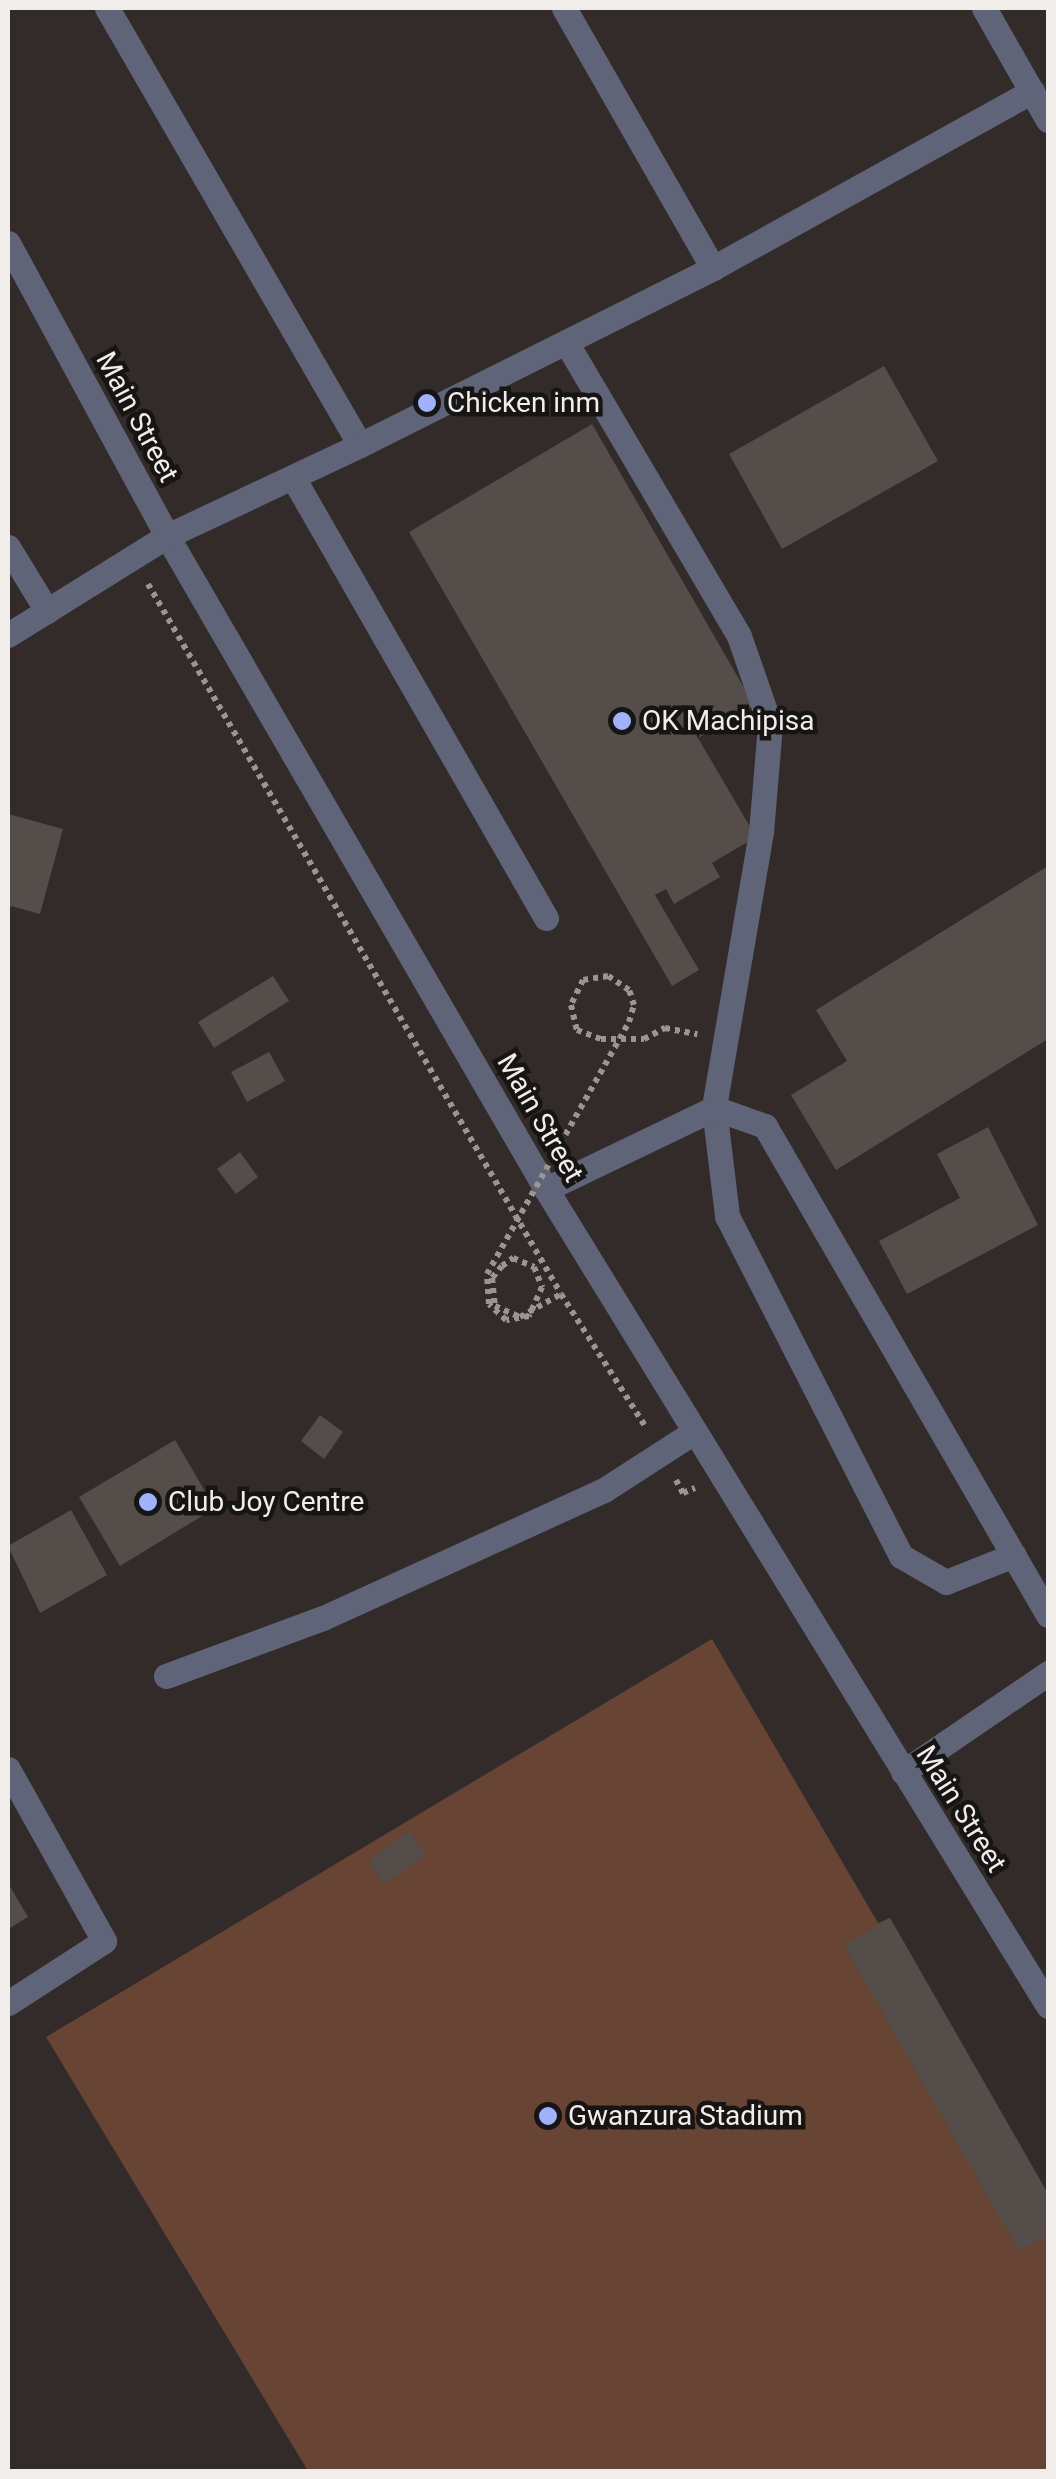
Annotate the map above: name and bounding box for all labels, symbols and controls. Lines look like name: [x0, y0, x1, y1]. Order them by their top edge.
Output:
street label: Main Street: [89, 346, 185, 488]
place label: Chicken inm: [447, 386, 600, 420]
marker: Chicken inm: [416, 392, 438, 414]
place label: OK Machipisa: [642, 704, 815, 738]
marker: OK Machipisa: [611, 710, 633, 732]
street label: Main Street: [490, 1048, 590, 1188]
place label: Club Joy Centre: [168, 1485, 364, 1519]
marker: Club Joy Centre: [137, 1491, 159, 1513]
street label: Main Street: [909, 1740, 1013, 1878]
place label: Gwanzura Stadium: [568, 2099, 803, 2133]
marker: Gwanzura Stadium: [537, 2105, 559, 2127]

